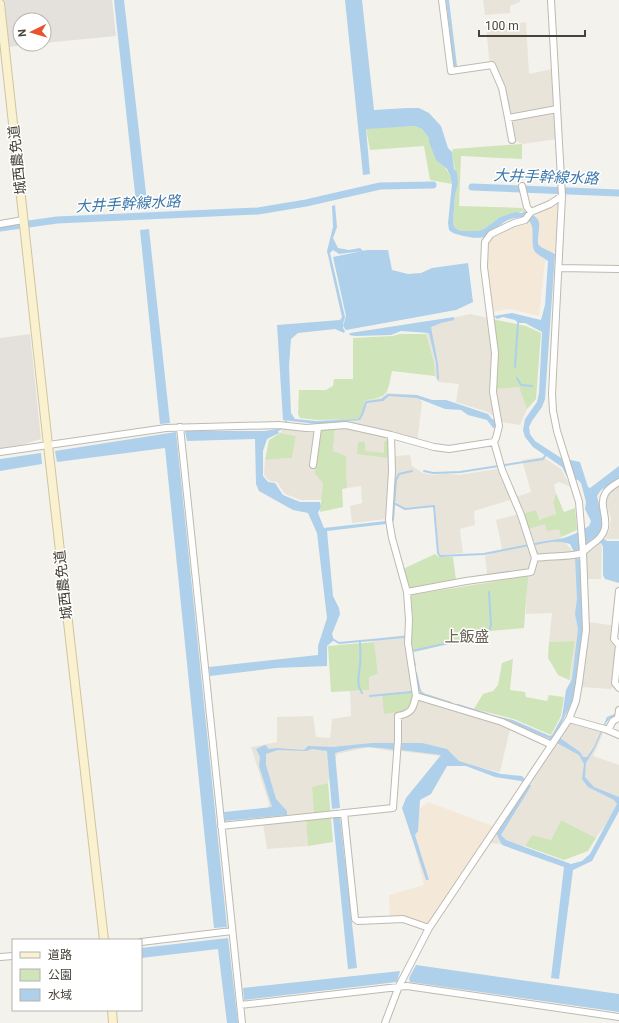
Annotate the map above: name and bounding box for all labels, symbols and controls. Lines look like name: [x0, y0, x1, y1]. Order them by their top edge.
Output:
north arrow: [12, 12, 52, 52]
scale bar: [479, 12, 585, 38]
text: 100 m: [485, 19, 519, 33]
text: N: [16, 28, 29, 37]
street label: 城西農免道: [5, 124, 29, 196]
water label: 大井手幹線水路: [493, 166, 601, 188]
water label: 大井手幹線水路: [75, 192, 183, 216]
street label: 城西農免道: [51, 549, 75, 621]
district label: 上飯盛: [444, 628, 490, 646]
legend: [12, 939, 142, 1011]
text: 道路: [48, 948, 72, 962]
text: 公園: [48, 968, 72, 982]
text: 水域: [48, 988, 72, 1002]

